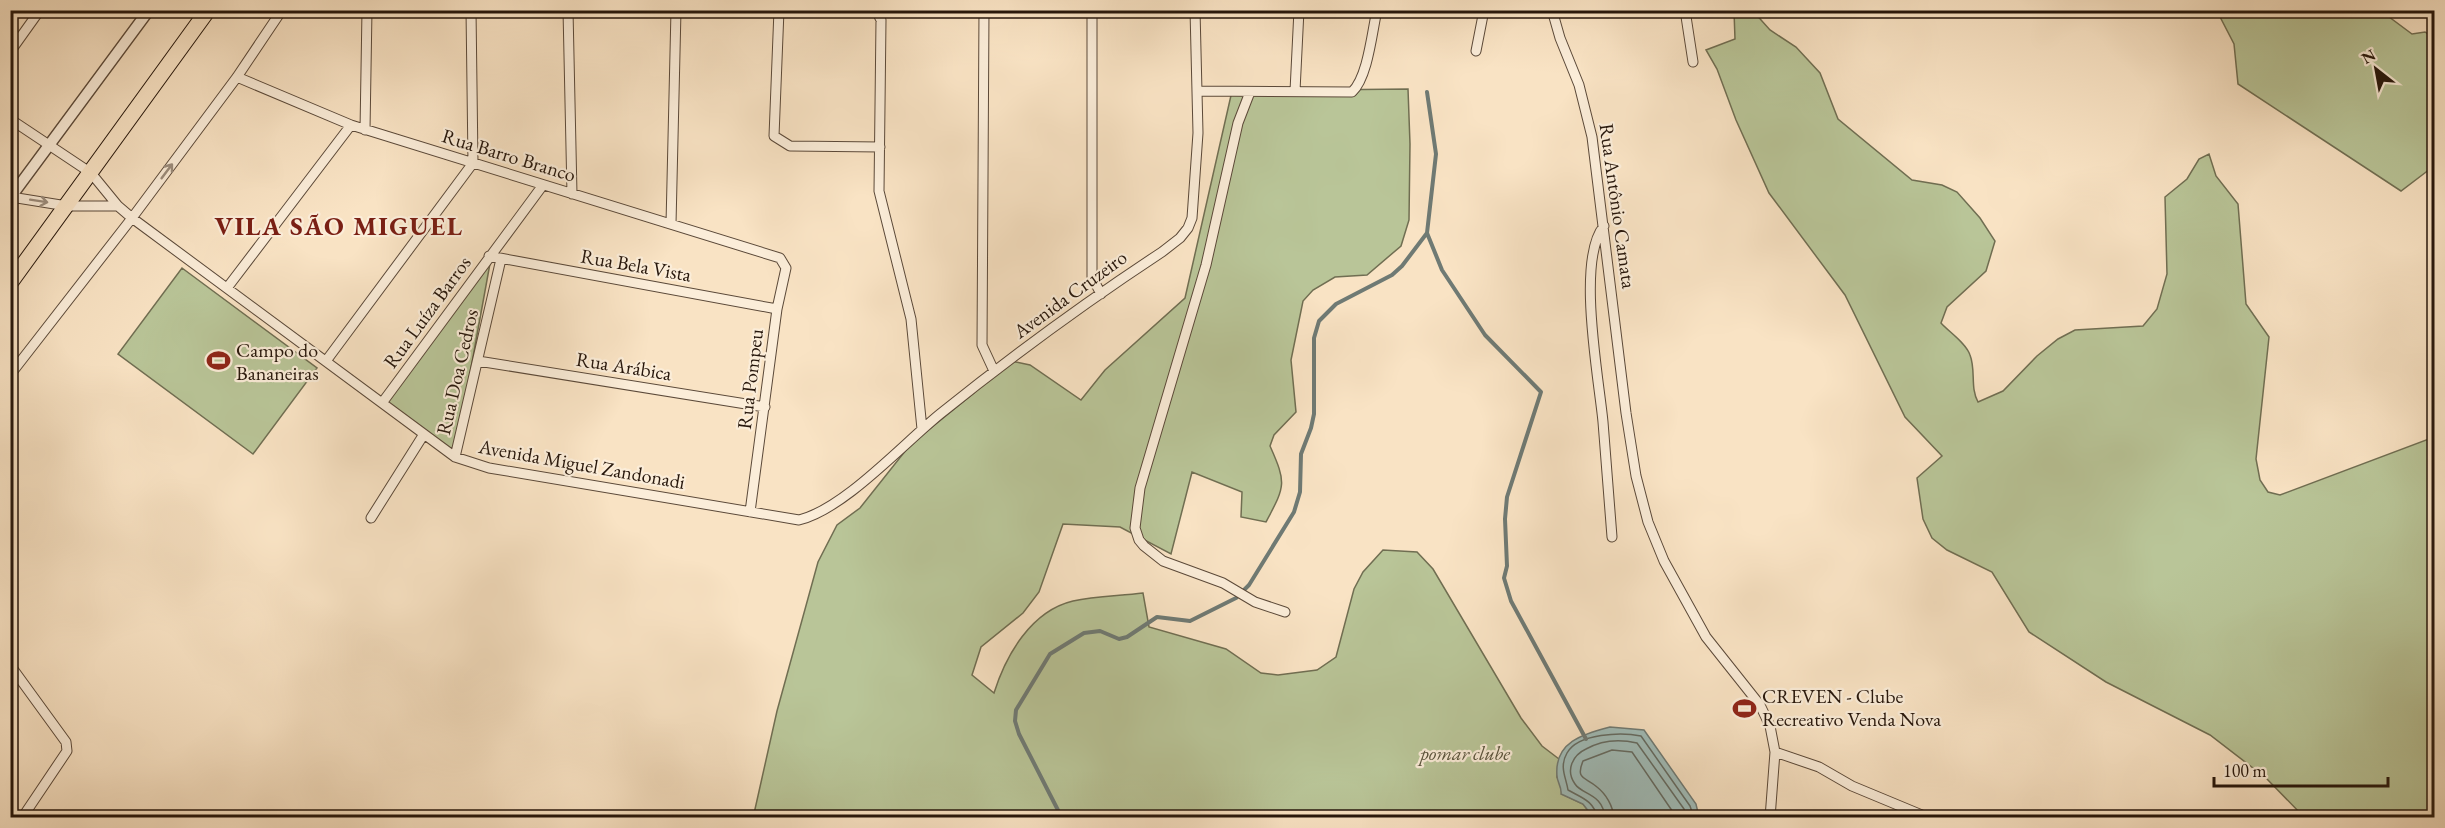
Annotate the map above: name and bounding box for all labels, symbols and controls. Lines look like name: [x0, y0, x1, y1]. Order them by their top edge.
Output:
north arrow: [2346, 39, 2406, 99]
text: N: [2358, 44, 2380, 69]
street label: Rua Barro Branco: [439, 122, 579, 188]
street label: Rua Antônio Camata: [1594, 122, 1642, 290]
one-way arrow: [161, 163, 173, 179]
one-way arrow: [29, 196, 49, 207]
district label: VILA SÃO MIGUEL: [215, 209, 463, 243]
street label: Rua Bela Vista: [579, 242, 693, 288]
street label: Avenida Cruzeiro: [1007, 244, 1132, 345]
street label: Rua Luíza Barros: [377, 251, 477, 373]
street label: Rua Doa Cedros: [430, 307, 484, 437]
street label: Rua Pompeu: [731, 327, 769, 431]
place label: Campo do Bananeiras: [236, 337, 319, 386]
street label: Rua Arábica: [574, 346, 674, 386]
sports icon: Campo do Bananeiras: [205, 348, 231, 374]
street label: Avenida Miguel Zandonadi: [476, 433, 687, 495]
place label: CREVEN - Clube Recreativo Venda Nova: [1762, 683, 1941, 732]
sports icon: CREVEN - Clube Recreativo Venda Nova: [1731, 695, 1757, 721]
park label: pomar clube: [1417, 740, 1510, 766]
scale bar: [2214, 750, 2388, 788]
text: 100 m: [2223, 759, 2267, 782]

